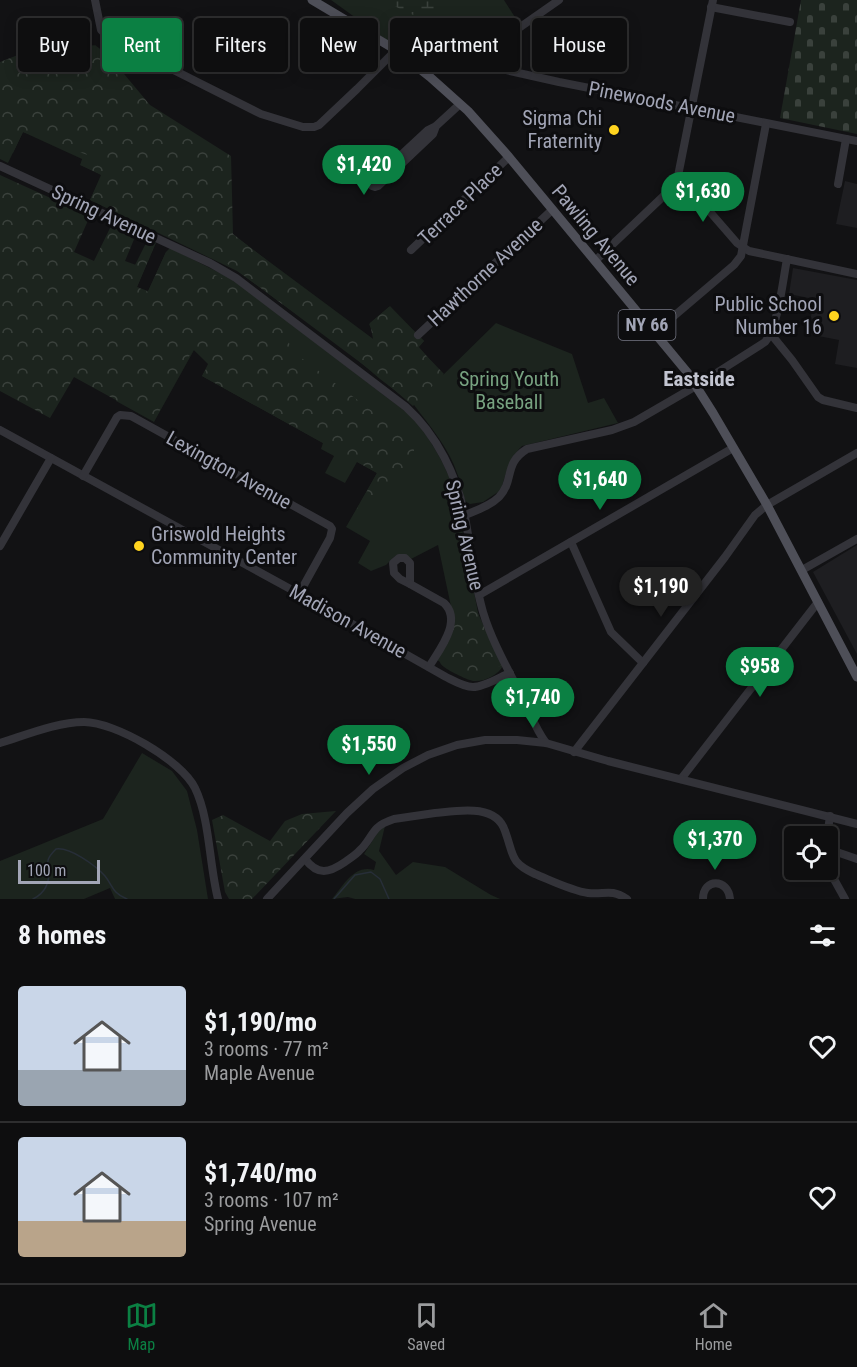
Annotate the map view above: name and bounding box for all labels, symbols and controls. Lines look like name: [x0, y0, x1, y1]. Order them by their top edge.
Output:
chip: Buy: [18, 18, 90, 72]
chip: Rent: [102, 18, 182, 72]
chip: Filters: [194, 18, 288, 72]
chip: New: [300, 18, 378, 72]
chip: Apartment: [390, 18, 520, 72]
chip: House: [532, 18, 627, 72]
street label: Pinewoods Avenue: [587, 76, 737, 128]
place label: Sigma Chi Fraternity: [522, 106, 602, 153]
marker: Sigma Chi Fraternity: [607, 123, 621, 137]
pin: $1,420: [315, 145, 413, 196]
text: $1,420: [336, 152, 392, 176]
street label: Terrace Place: [413, 158, 507, 250]
pin: $1,630: [654, 172, 752, 223]
street label: Spring Avenue: [48, 179, 160, 249]
text: $1,630: [675, 179, 731, 203]
street label: Pawling Avenue: [547, 180, 645, 290]
street label: Hawthorne Avenue: [423, 213, 547, 331]
place label: Public School Number 16: [714, 292, 822, 339]
marker: Public School Number 16: [827, 309, 841, 323]
road number: NY 66: [618, 310, 676, 340]
park label: Spring Youth Baseball: [459, 367, 559, 414]
district label: Eastside: [663, 367, 735, 391]
street label: Lexington Avenue: [162, 426, 296, 514]
pin: $1,640: [551, 460, 649, 511]
text: $1,640: [572, 467, 628, 491]
street label: Spring Avenue: [441, 477, 489, 593]
place label: Griswold Heights Community Center: [151, 522, 297, 569]
marker: Griswold Heights Community Center: [132, 539, 146, 553]
pin: $1,190: [612, 567, 710, 618]
text: $1,190: [633, 574, 689, 598]
street label: Madison Avenue: [285, 579, 411, 663]
pin: $958: [724, 647, 796, 698]
text: $958: [740, 654, 780, 678]
pin: $1,740: [484, 678, 582, 729]
text: $1,740: [505, 685, 561, 709]
pin: $1,550: [320, 725, 418, 776]
text: $1,550: [341, 732, 397, 756]
pin: $1,370: [666, 820, 764, 871]
map controls: [784, 826, 838, 880]
button: locate: [784, 826, 838, 880]
text: $1,370: [687, 827, 743, 851]
scale bar: [18, 857, 100, 884]
text: 100 m: [27, 861, 66, 880]
icon: filters: [806, 919, 839, 952]
text: 8 homes: [18, 920, 106, 950]
text: $1,190/mo: [204, 1007, 317, 1037]
icon: home: [66, 1010, 138, 1082]
icon: heart: [806, 1030, 839, 1063]
text: 3 rooms · 77 m²: [204, 1037, 329, 1061]
text: Maple Avenue: [204, 1061, 315, 1085]
text: $1,740/mo: [204, 1158, 317, 1188]
icon: home: [66, 1161, 138, 1233]
icon: heart: [806, 1181, 839, 1214]
text: 3 rooms · 107 m²: [204, 1188, 339, 1212]
text: Spring Avenue: [204, 1212, 317, 1236]
tab: Map: [125, 1299, 158, 1354]
tab: Saved: [407, 1299, 445, 1354]
tab: Home: [695, 1299, 732, 1354]

